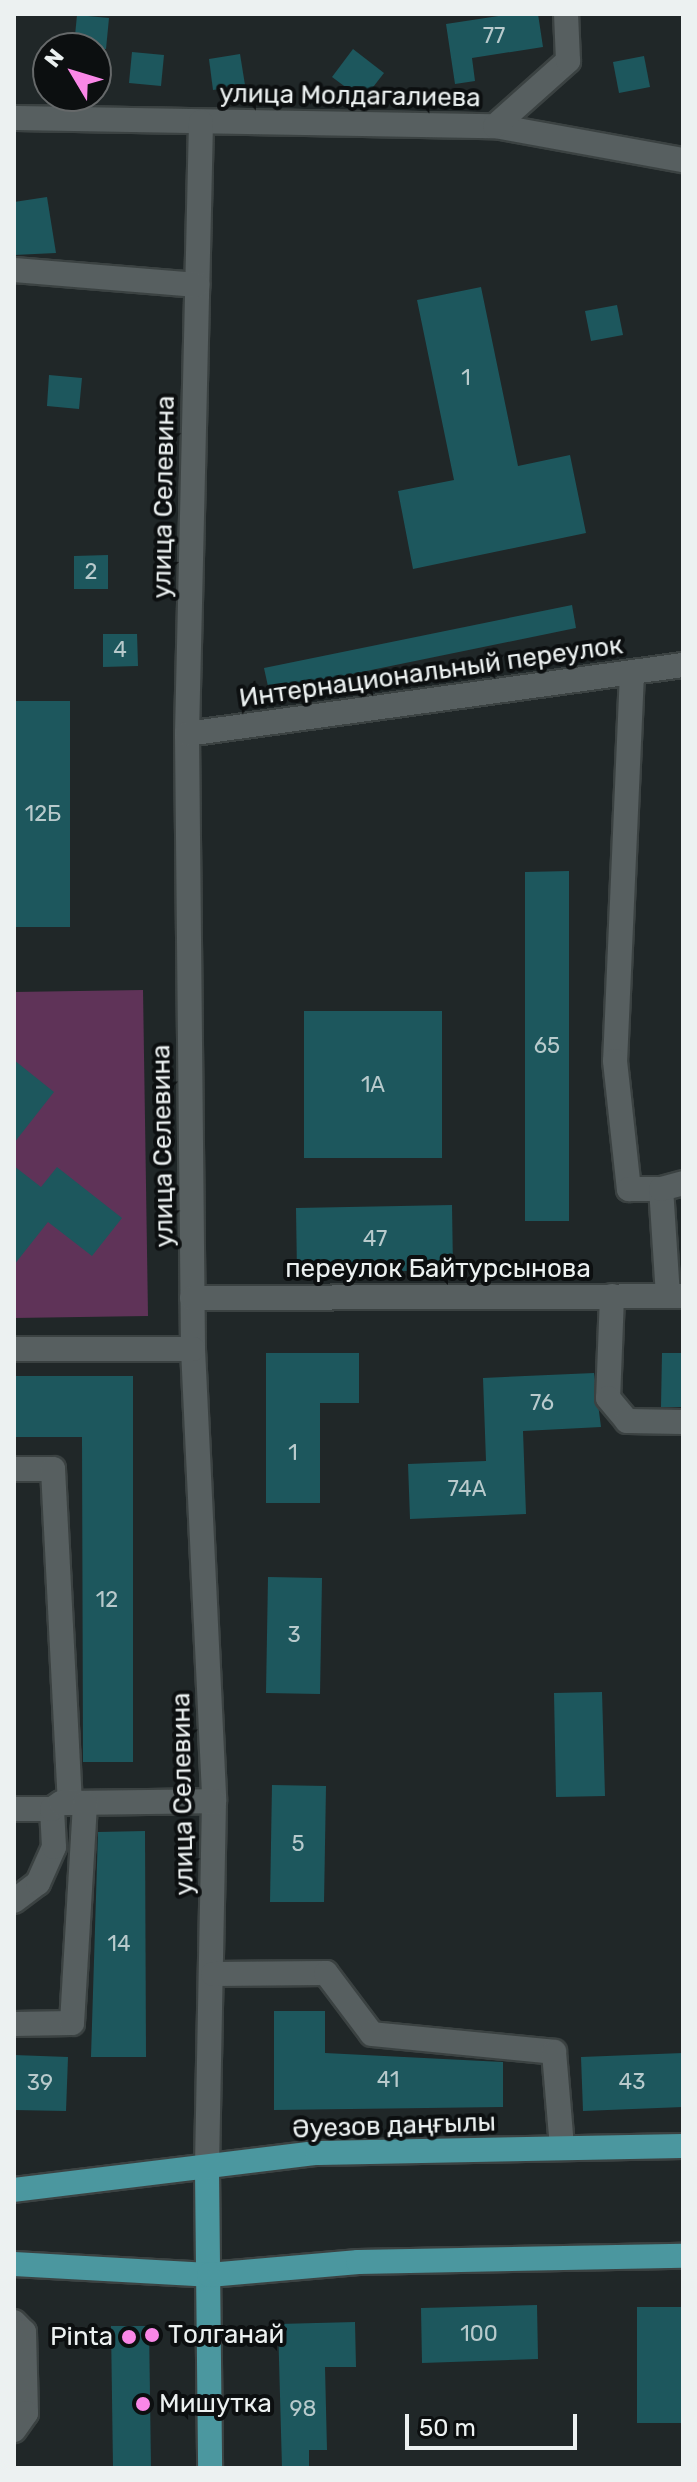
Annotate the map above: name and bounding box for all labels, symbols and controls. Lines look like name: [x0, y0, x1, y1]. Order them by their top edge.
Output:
house number: 77: [483, 23, 505, 49]
north arrow: [32, 32, 112, 112]
text: N: [39, 44, 70, 73]
street label: улица Молдагалиева: [219, 78, 481, 114]
house number: 1: [461, 365, 471, 391]
street label: улица Селевина: [147, 395, 181, 599]
house number: 2: [85, 559, 97, 585]
street label: Интернациональный переулок: [237, 630, 625, 714]
house number: 4: [113, 637, 127, 663]
house number: 12Б: [25, 801, 61, 827]
house number: 65: [534, 1033, 560, 1059]
street label: улица Селевина: [146, 1044, 180, 1248]
house number: 1А: [361, 1072, 385, 1098]
house number: 47: [363, 1226, 387, 1252]
street label: переулок Байтурсынова: [285, 1253, 591, 1285]
house number: 76: [530, 1390, 554, 1416]
house number: 1: [288, 1440, 298, 1466]
house number: 74А: [448, 1476, 486, 1502]
house number: 12: [96, 1587, 118, 1613]
house number: 3: [287, 1622, 301, 1648]
street label: улица Селевина: [166, 1692, 200, 1896]
house number: 5: [291, 1831, 305, 1857]
house number: 14: [107, 1931, 131, 1957]
house number: 41: [377, 2067, 399, 2093]
house number: 43: [619, 2069, 645, 2095]
house number: 39: [27, 2070, 53, 2096]
street label: Әуезов даңғылы: [292, 2107, 496, 2145]
place label: Толганай: [168, 2319, 284, 2351]
place label: Pinta: [50, 2321, 113, 2353]
house number: 100: [460, 2321, 498, 2347]
marker: Толганай: [143, 2326, 161, 2344]
marker: Pinta: [120, 2328, 138, 2346]
place label: Мишутка: [159, 2388, 272, 2420]
marker: Мишутка: [134, 2395, 152, 2413]
house number: 98: [289, 2396, 317, 2422]
scale bar: [409, 2398, 581, 2448]
text: 50 m: [419, 2414, 476, 2442]

